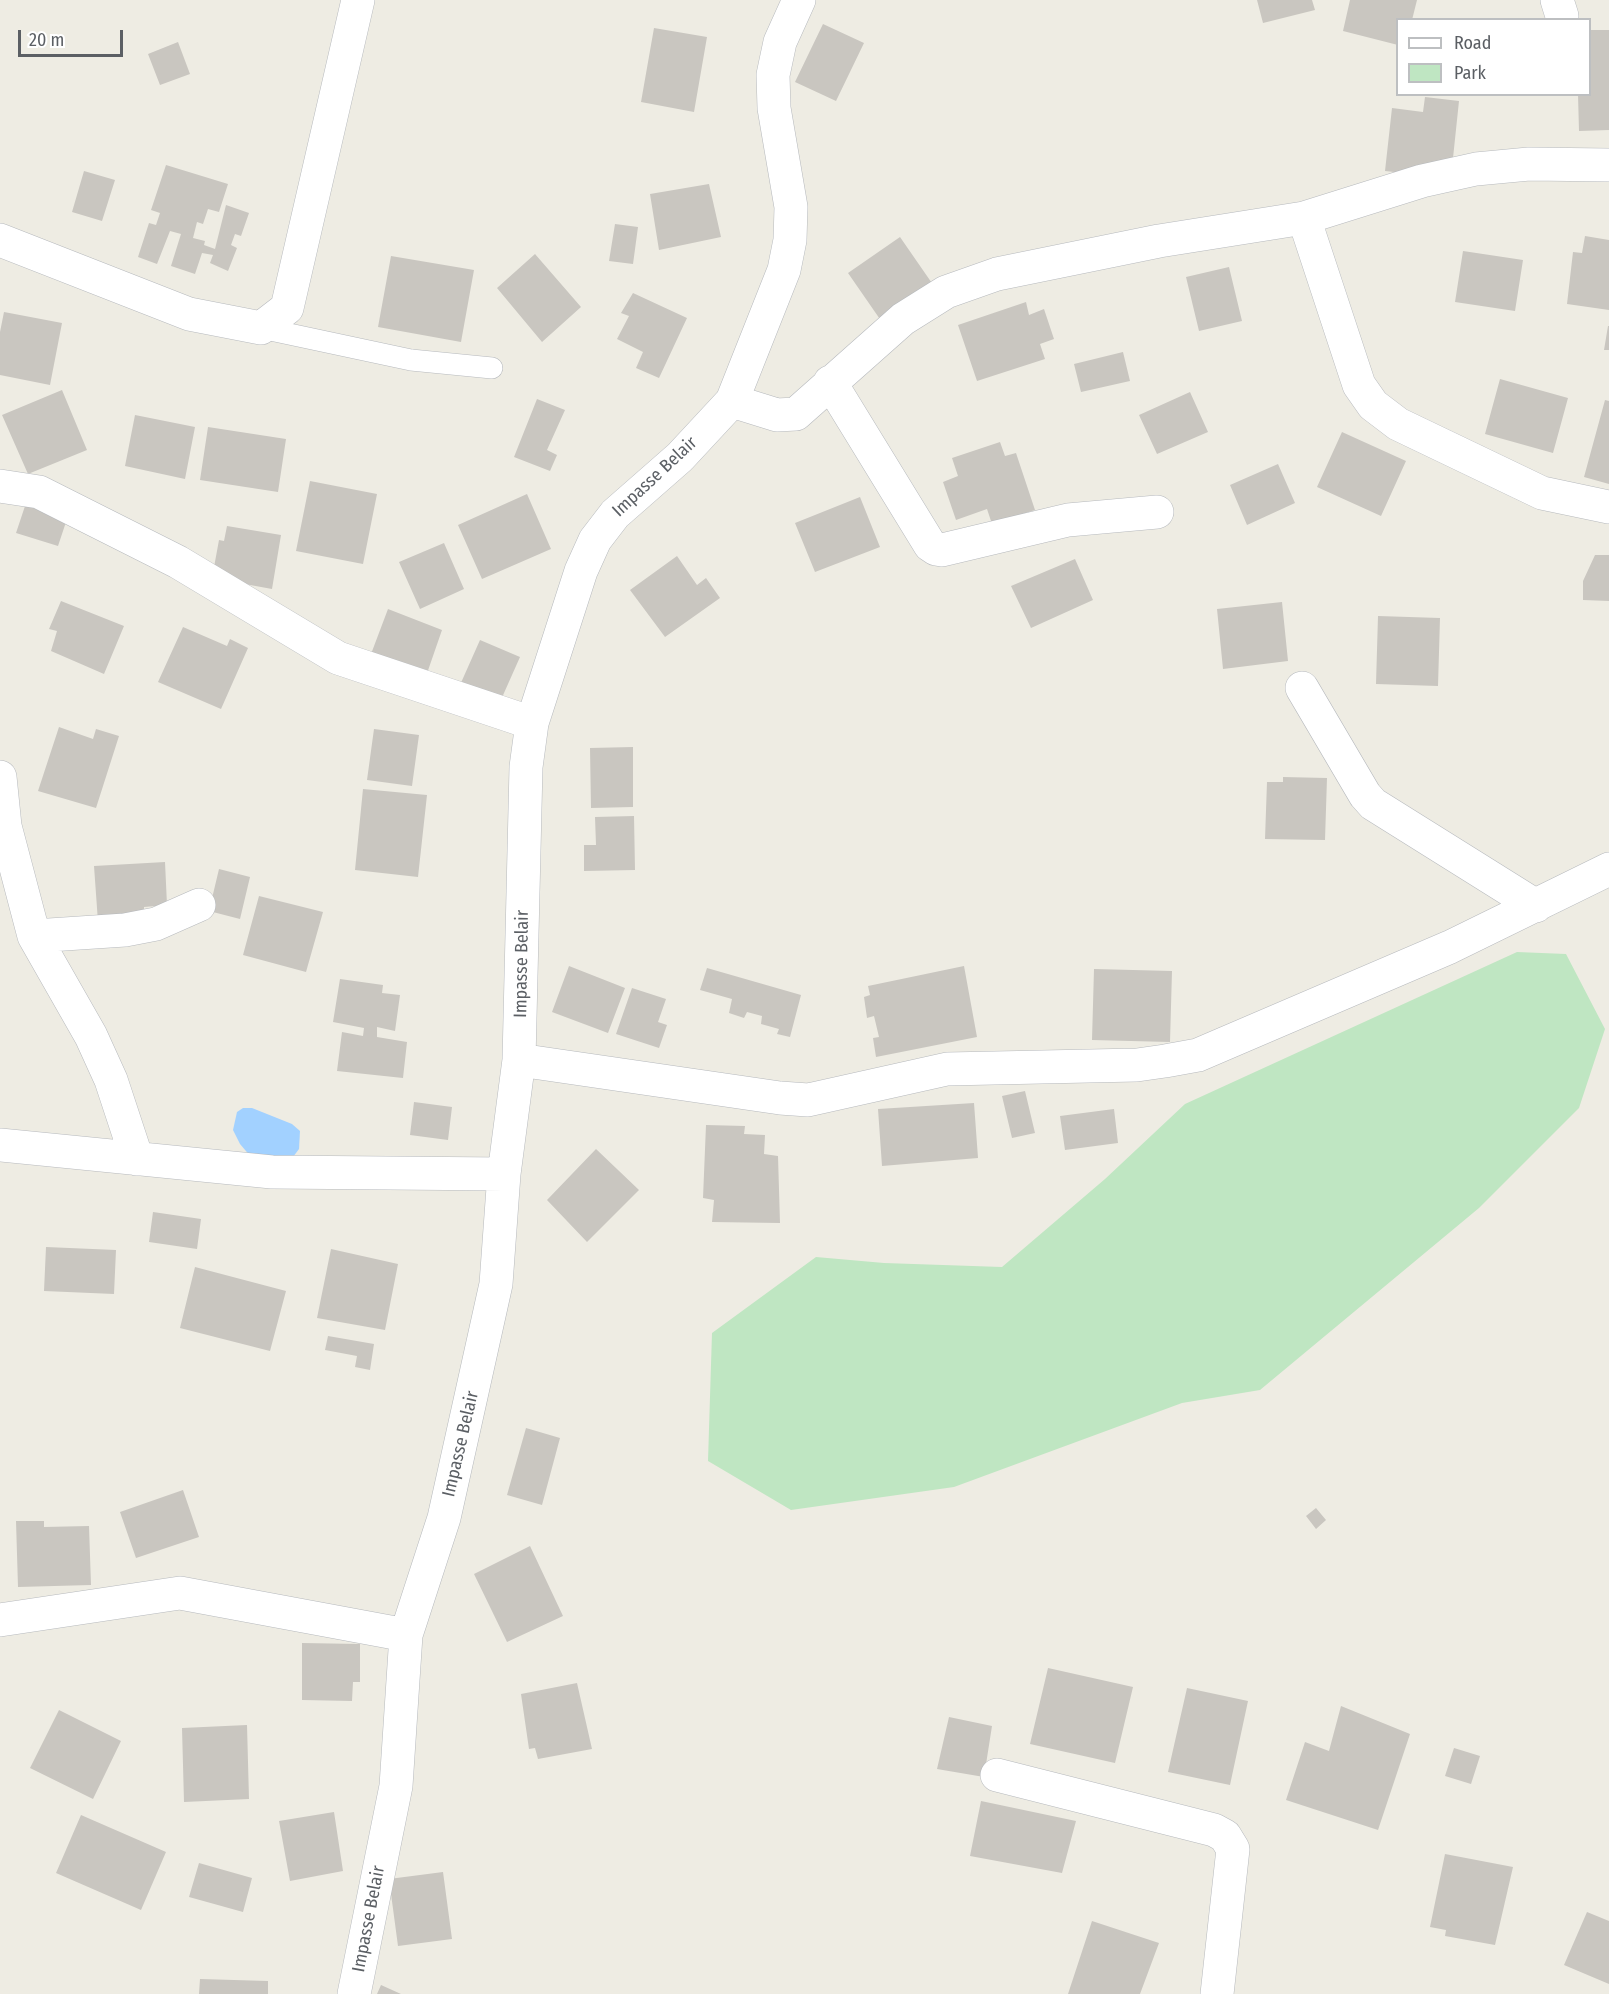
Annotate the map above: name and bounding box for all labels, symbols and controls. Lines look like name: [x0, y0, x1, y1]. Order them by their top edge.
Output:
scale bar: [21, 18, 126, 56]
legend: [1396, 18, 1591, 96]
text: 20 m: [29, 29, 64, 51]
text: Road: [1454, 32, 1491, 54]
text: Park: [1454, 62, 1486, 84]
street label: Impasse Belair: [608, 432, 702, 522]
street label: Impasse Belair: [510, 910, 534, 1018]
street label: Impasse Belair: [438, 1389, 484, 1499]
street label: Impasse Belair: [348, 1864, 390, 1974]

